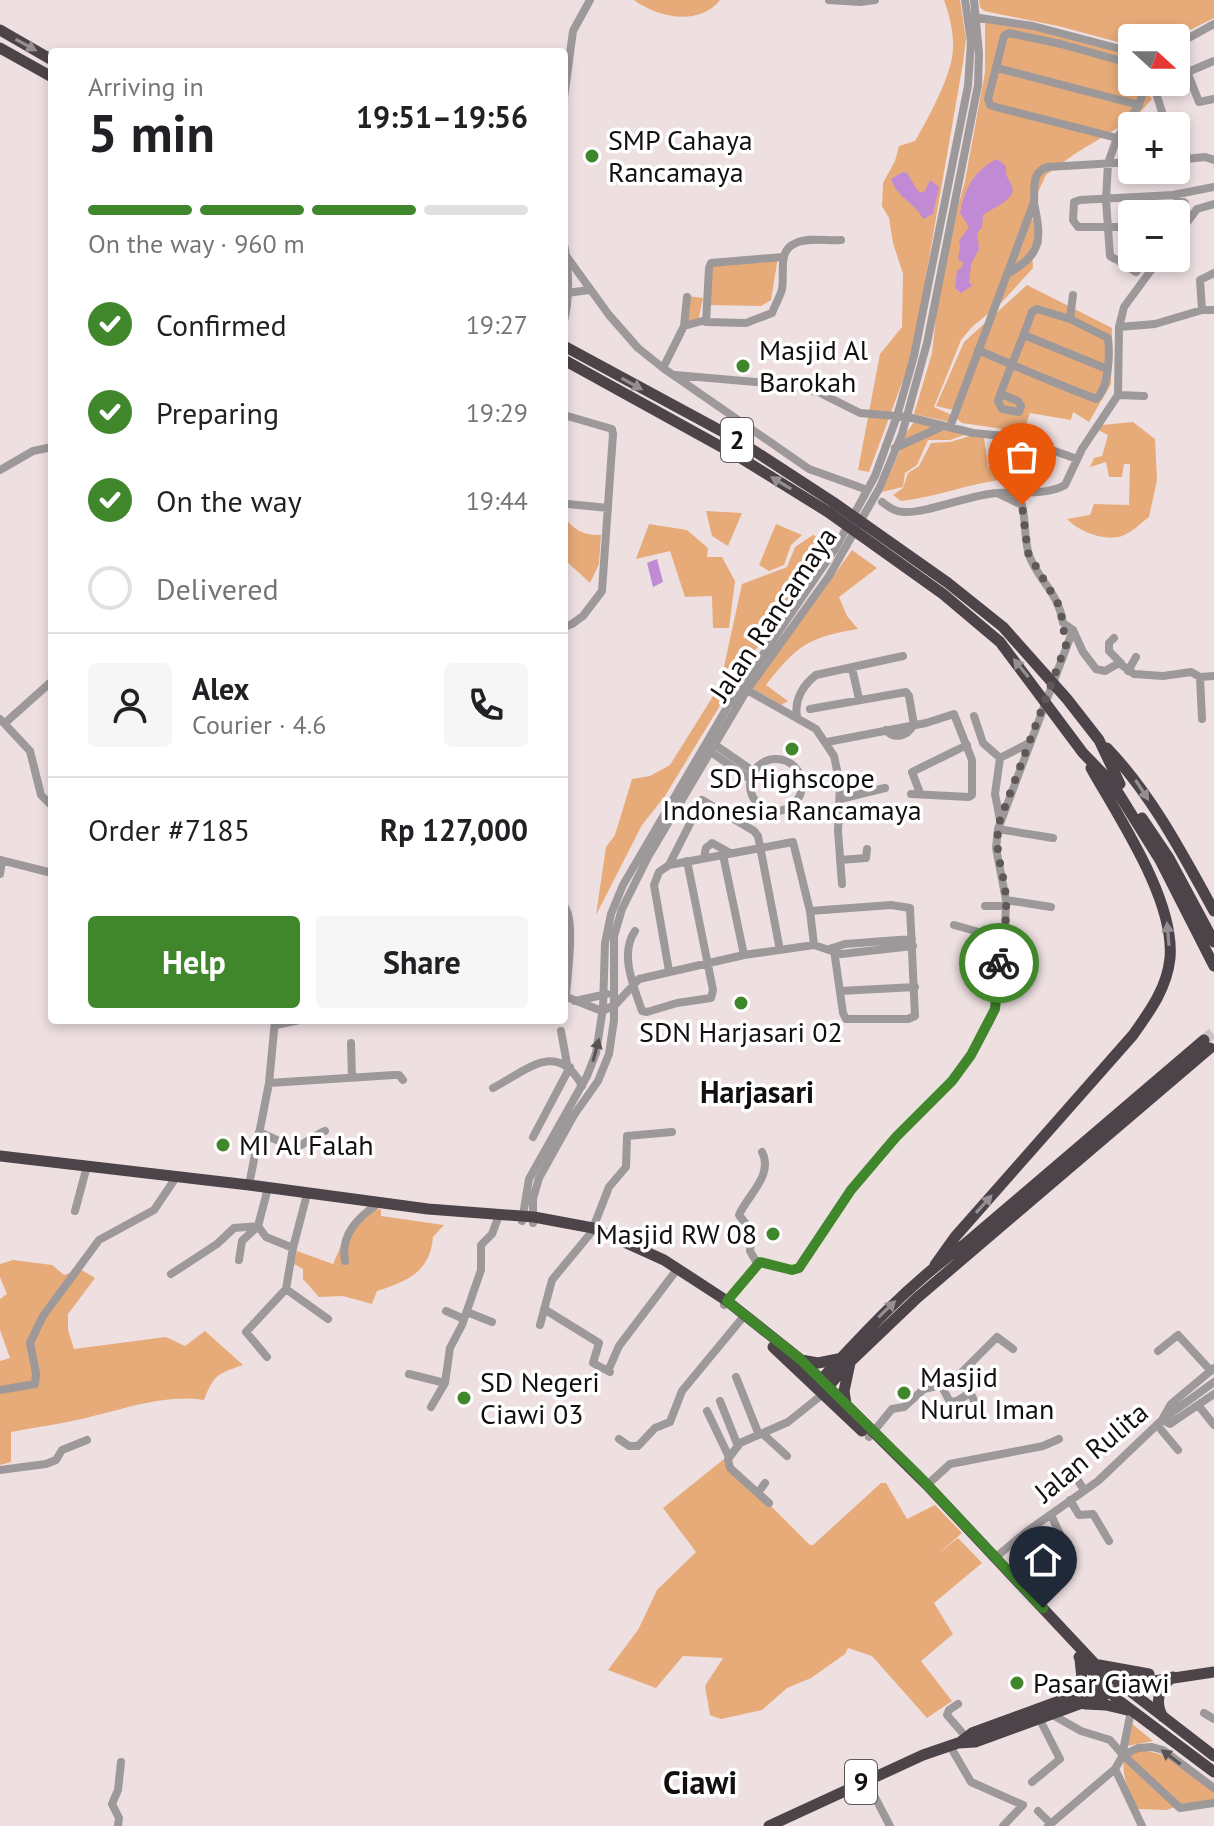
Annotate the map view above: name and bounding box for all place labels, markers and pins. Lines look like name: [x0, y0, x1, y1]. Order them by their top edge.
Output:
place label: SMP Cahaya Rancamaya: [608, 121, 753, 190]
marker: SMP Cahaya Rancamaya: [583, 147, 601, 165]
place label: Masjid Al Barokah: [759, 331, 868, 400]
marker: Masjid Al Barokah: [734, 357, 752, 375]
pin: [988, 423, 1056, 505]
marker: SD Highscope Indonesia Rancamaya: [783, 740, 801, 758]
place label: SD Highscope Indonesia Rancamaya: [662, 759, 922, 828]
marker: SDN Harjasari 02: [732, 994, 750, 1012]
place label: SDN Harjasari 02: [639, 1013, 843, 1050]
place label: MI Al Falah: [239, 1126, 374, 1163]
marker: MI Al Falah: [214, 1136, 232, 1154]
place label: Masjid RW 08: [596, 1215, 757, 1252]
marker: Masjid RW 08: [764, 1225, 782, 1243]
place label: Masjid Nurul Iman: [920, 1358, 1054, 1427]
place label: SD Negeri Ciawi 03: [480, 1363, 600, 1432]
marker: Masjid Nurul Iman: [895, 1384, 913, 1402]
marker: SD Negeri Ciawi 03: [455, 1389, 473, 1407]
pin: [1009, 1526, 1077, 1608]
place label: Pasar Ciawi: [1033, 1664, 1170, 1701]
marker: Pasar Ciawi: [1008, 1674, 1026, 1692]

